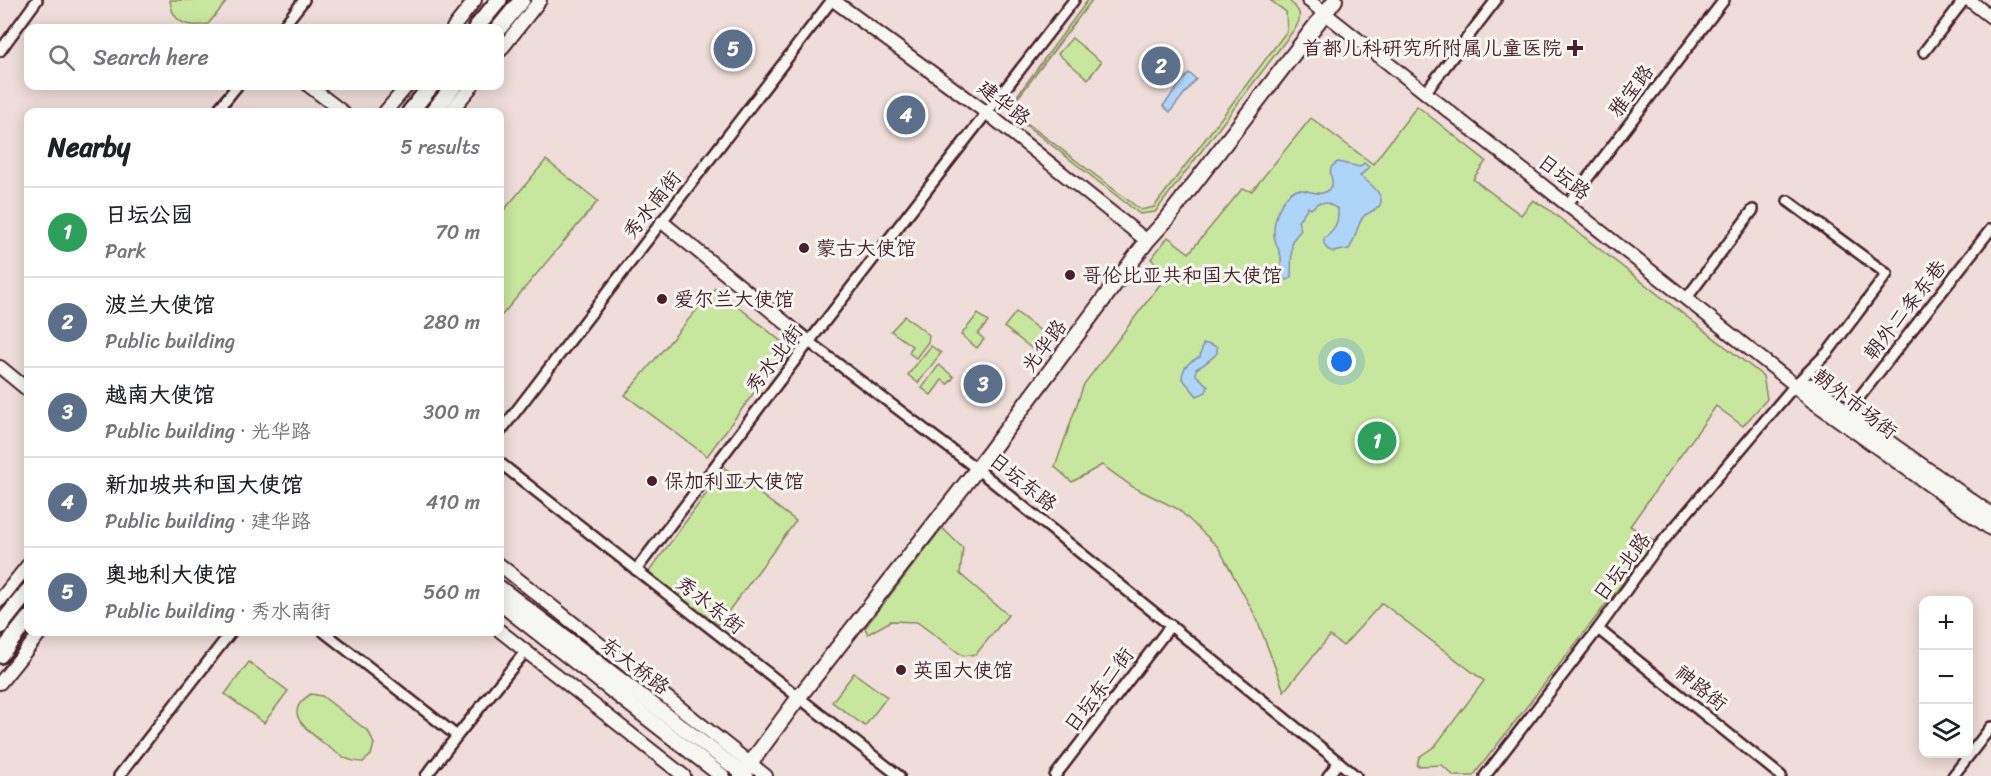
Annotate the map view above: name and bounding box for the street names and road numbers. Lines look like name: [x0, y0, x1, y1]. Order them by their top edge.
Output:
street label: 雅宝路: [1599, 56, 1664, 125]
street label: 建华路: [970, 71, 1039, 136]
street label: 日坛路: [1530, 145, 1599, 210]
street label: 秀水南街: [614, 163, 690, 247]
street label: 朝外二条东巷: [1854, 251, 1956, 368]
street label: 光华路: [1012, 311, 1077, 380]
street label: 秀水北街: [736, 317, 812, 401]
street label: 朝外市场街: [1805, 359, 1905, 449]
street label: 日坛东路: [981, 443, 1066, 521]
street label: 日坛北路: [1584, 524, 1661, 609]
street label: 秀水东街: [668, 567, 752, 643]
street label: 东大桥路: [593, 628, 678, 705]
street label: 日坛东二街: [1055, 640, 1143, 740]
street label: 神路街: [1667, 656, 1735, 720]

